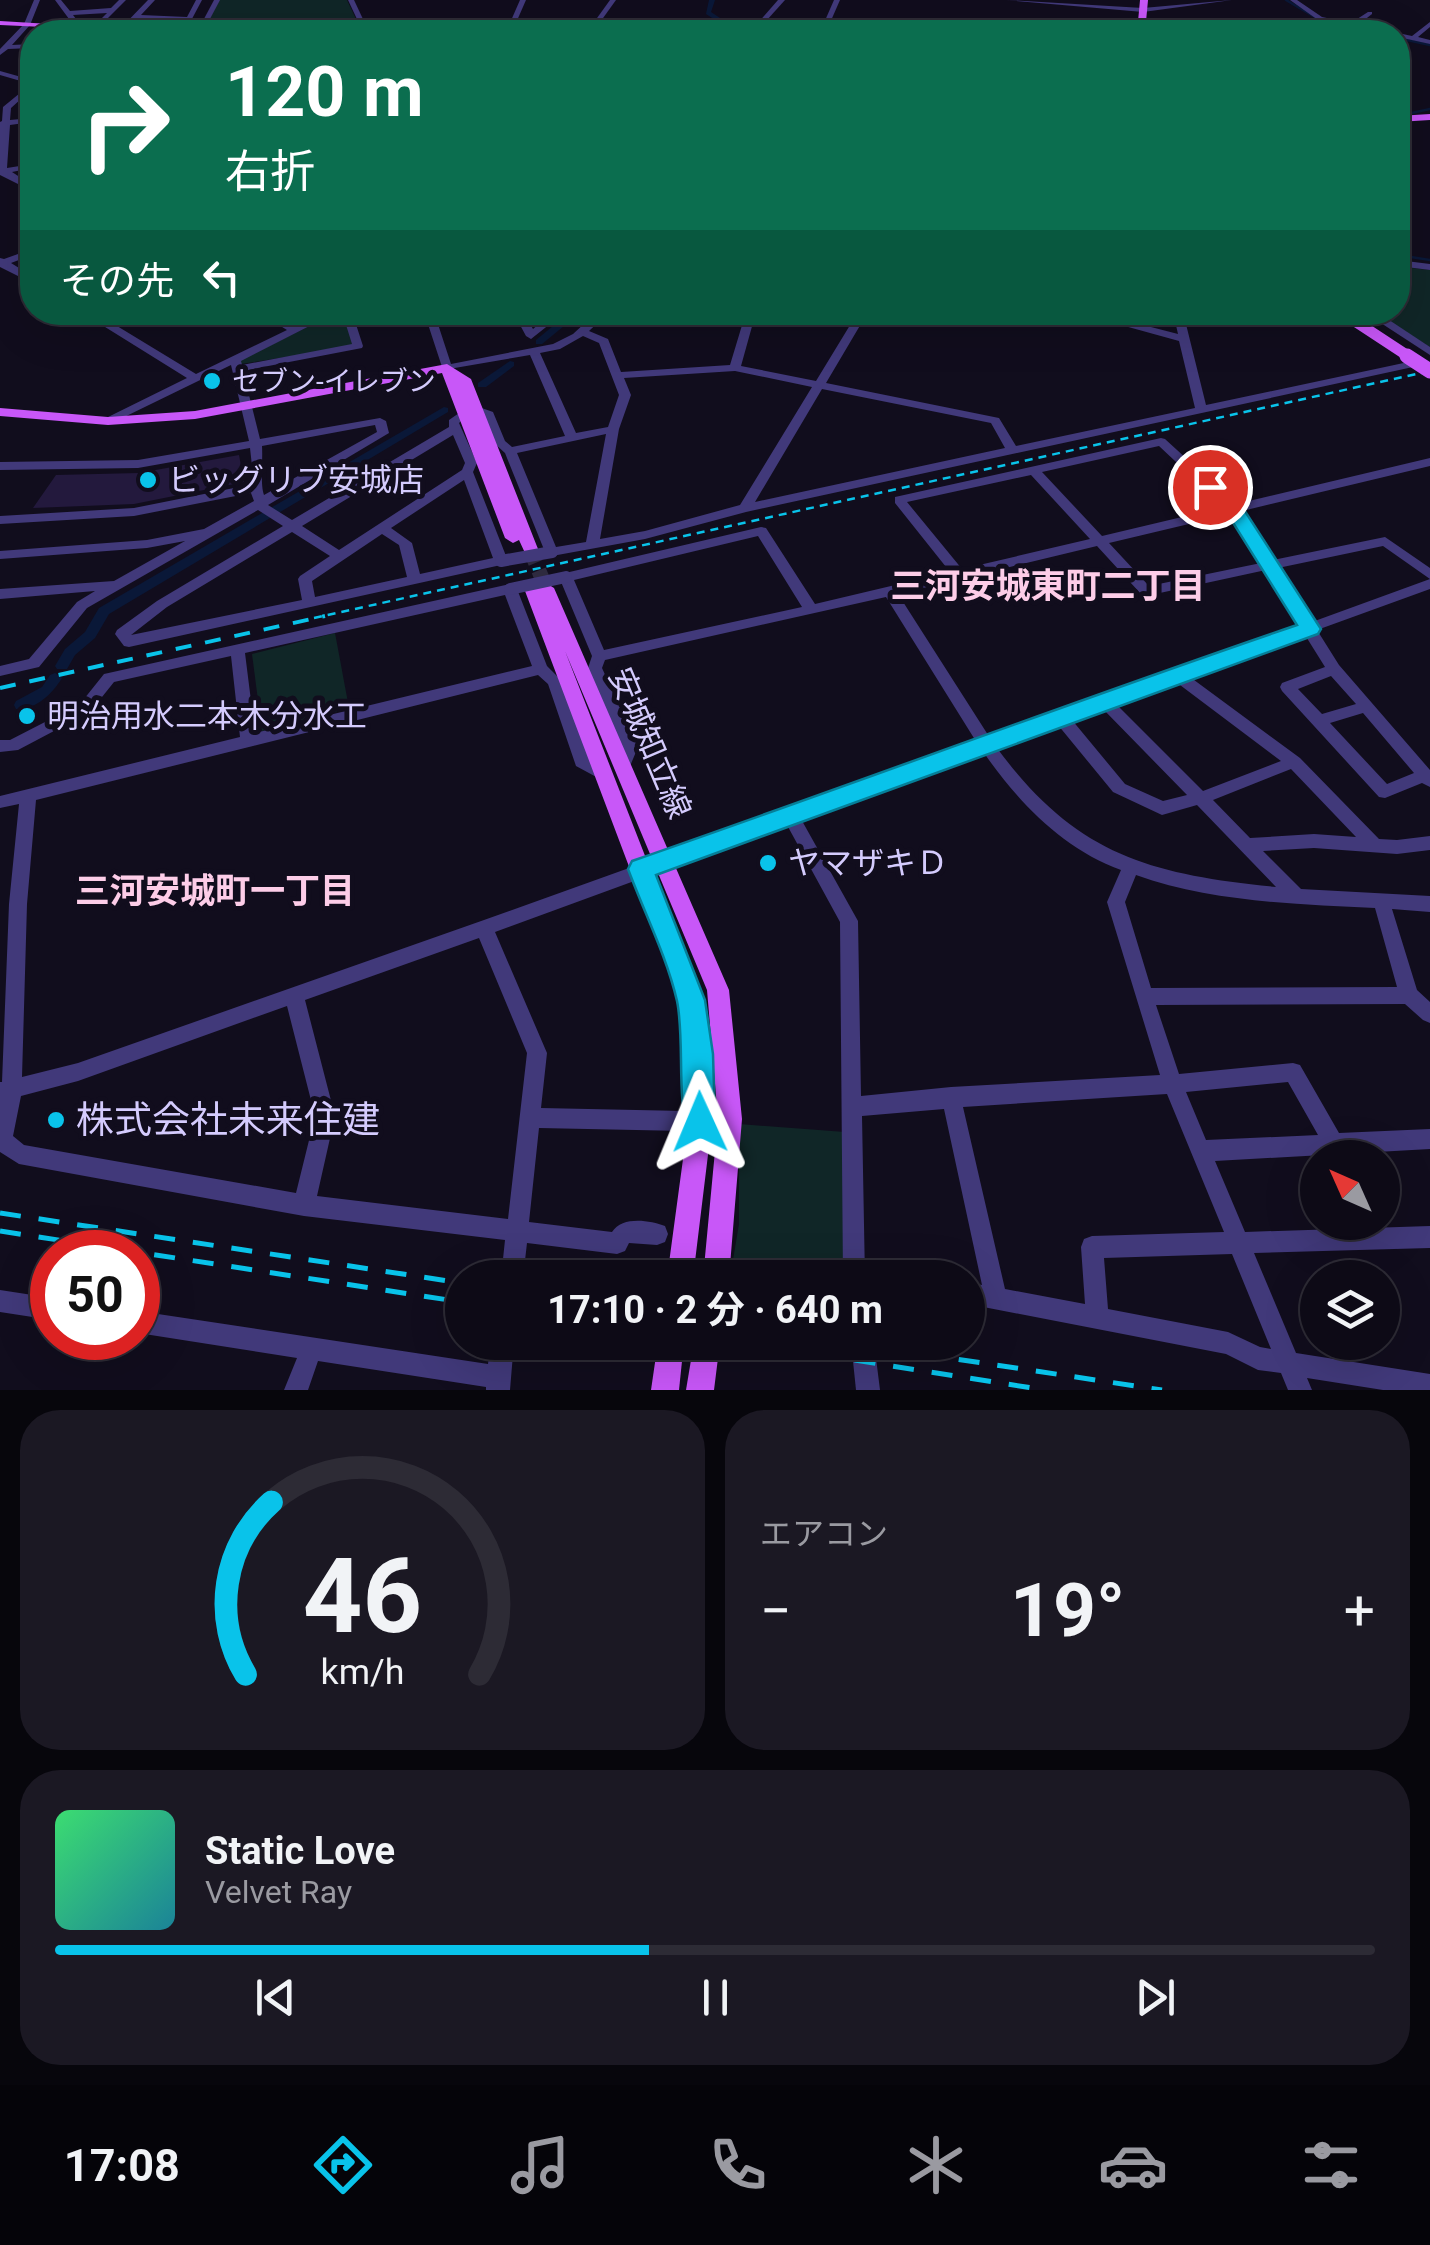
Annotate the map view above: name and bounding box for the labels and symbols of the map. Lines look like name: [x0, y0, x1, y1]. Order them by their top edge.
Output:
place label: セブン-イレブン: [232, 365, 436, 398]
marker: セブン-イレブン: [201, 370, 223, 392]
pin: [1168, 445, 1253, 530]
place label: ビッグリブ安城店: [168, 461, 424, 499]
marker: ビッグリブ安城店: [137, 469, 159, 491]
district label: 三河安城東町二丁目: [890, 566, 1206, 607]
street label: 安城知立線: [601, 662, 699, 824]
place label: 明治用水二本木分水工: [47, 697, 367, 735]
marker: 明治用水二本木分水工: [16, 705, 38, 727]
place label: ヤマザキＤ: [788, 844, 948, 882]
marker: ヤマザキＤ: [757, 852, 779, 874]
district label: 三河安城町一丁目: [75, 871, 355, 912]
position arrow: [648, 1070, 752, 1174]
place label: 株式会社未来住建: [76, 1098, 380, 1142]
marker: 株式会社未来住建: [45, 1109, 67, 1131]
north arrow: [1300, 1140, 1400, 1240]
speed limit sign: 50: [30, 1230, 160, 1360]

